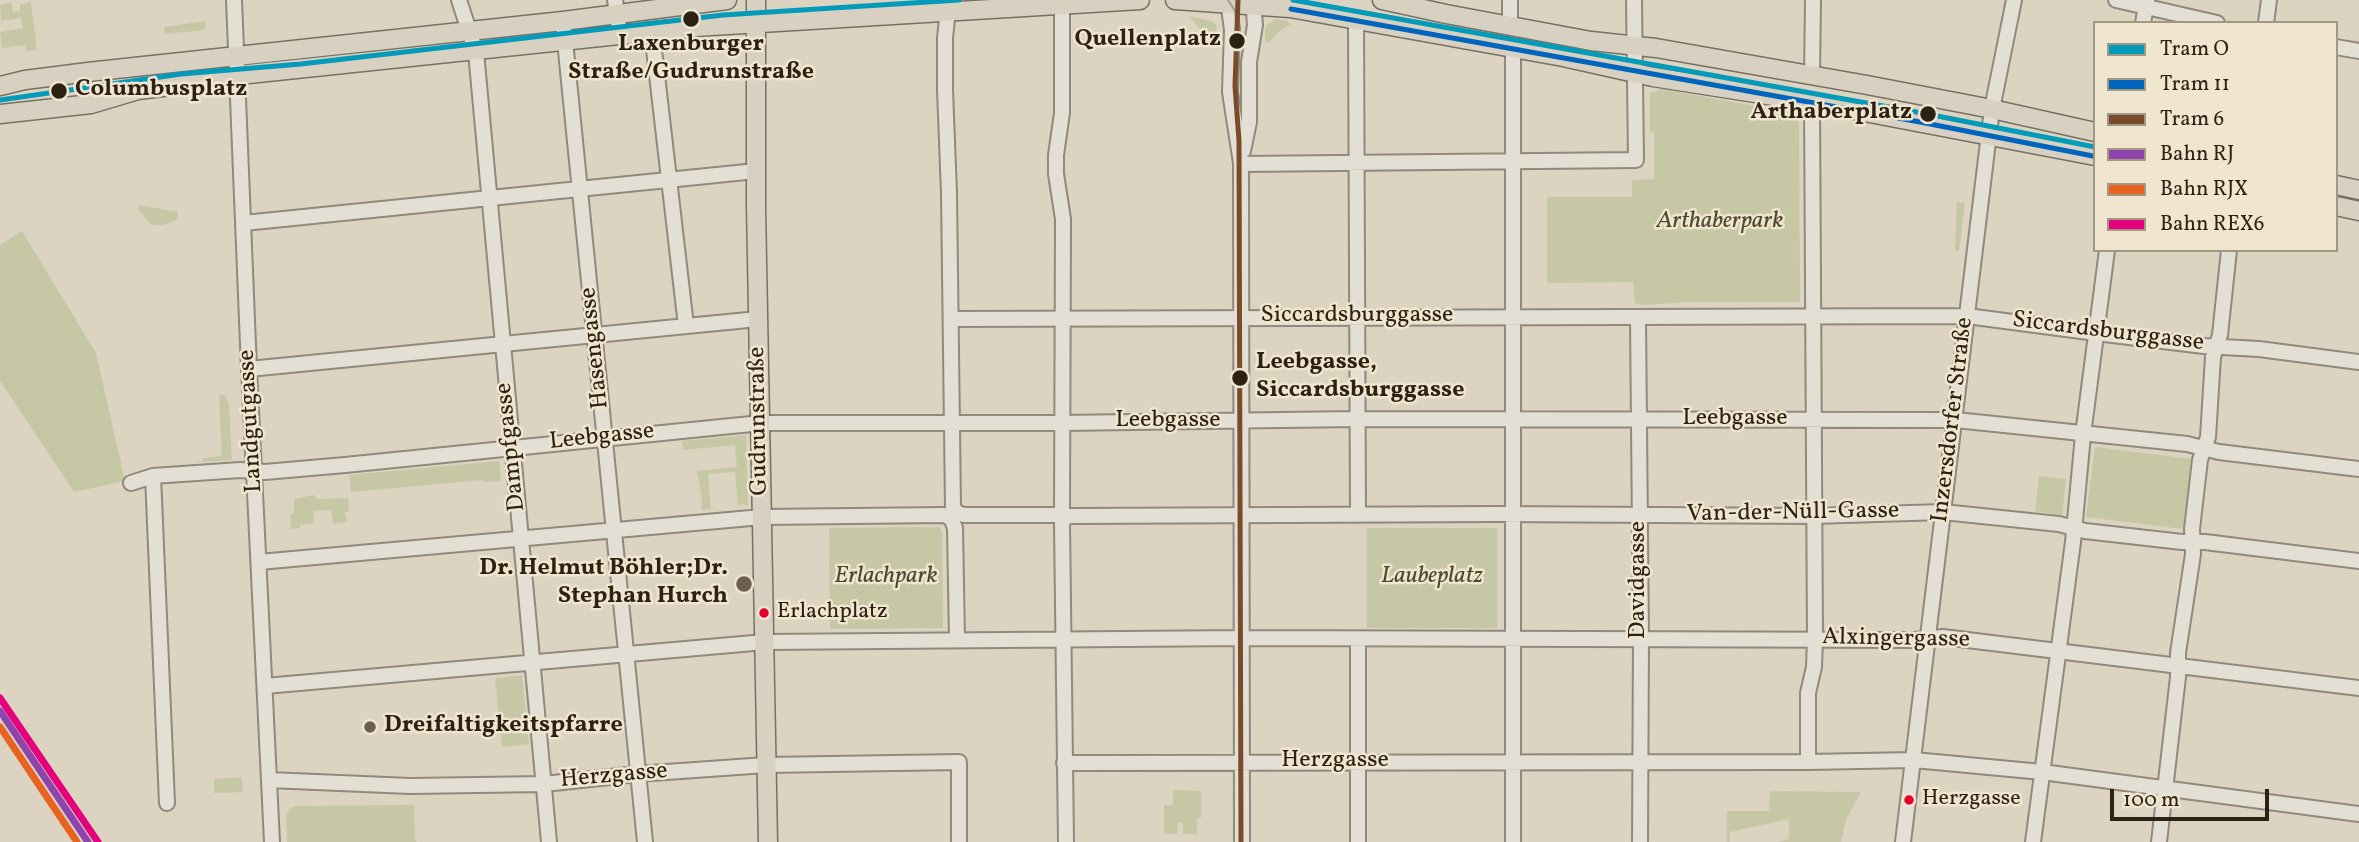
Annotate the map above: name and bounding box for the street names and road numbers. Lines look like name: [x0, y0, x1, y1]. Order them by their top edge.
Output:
street label: Hasengasse: [575, 286, 617, 410]
street label: Siccardsburggasse: [1261, 303, 1453, 331]
street label: Siccardsburggasse: [2011, 307, 2205, 359]
street label: Inzersdorfer Straße: [1927, 316, 1981, 524]
street label: Gudrunstraße: [744, 346, 776, 496]
street label: Landgutgasse: [234, 349, 270, 493]
street label: Dampfgasse: [491, 381, 533, 513]
street label: Leebgasse: [1682, 406, 1788, 434]
street label: Leebgasse: [1115, 408, 1221, 436]
street label: Leebgasse: [548, 418, 656, 458]
street label: Van-der-Nüll-Gasse: [1686, 498, 1900, 530]
street label: Davidgasse: [1626, 521, 1654, 639]
street label: Alxingergasse: [1822, 624, 1970, 656]
street label: Herzgasse: [1281, 748, 1389, 776]
street label: Herzgasse: [559, 758, 669, 796]

